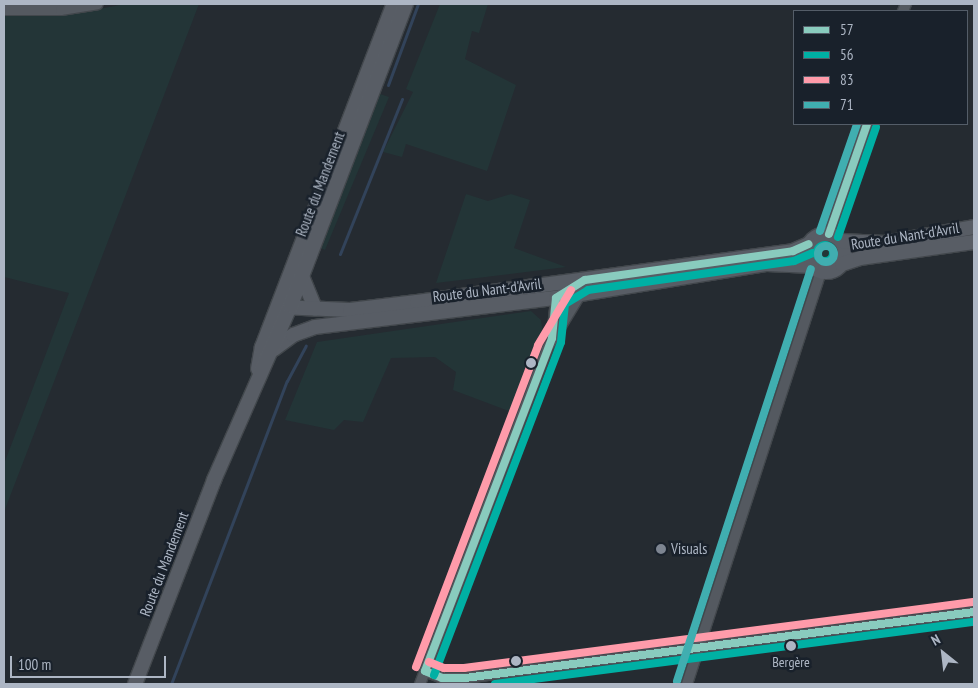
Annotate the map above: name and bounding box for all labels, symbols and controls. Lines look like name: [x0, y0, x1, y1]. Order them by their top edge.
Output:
legend: [793, 10, 968, 125]
text: 57: [840, 20, 854, 39]
text: 56: [840, 45, 854, 64]
text: 83: [840, 70, 854, 89]
text: 71: [840, 95, 854, 114]
street label: Route du Mandement: [292, 129, 348, 239]
street label: Route du Nant-d'Avril: [850, 219, 960, 253]
street label: Route du Nant-d'Avril: [432, 274, 542, 306]
unlabelled marker: [526, 358, 536, 368]
street label: Route du Mandement: [136, 509, 192, 619]
place label: Visuals: [671, 540, 707, 558]
marker: Visuals: [655, 543, 667, 555]
north arrow: [918, 628, 968, 678]
text: N: [928, 630, 943, 650]
marker: Bergère: [786, 641, 796, 651]
scale bar: [12, 646, 169, 678]
place label: Bergère: [772, 654, 810, 670]
text: 100 m: [18, 655, 51, 674]
unlabelled marker: [511, 656, 521, 666]

